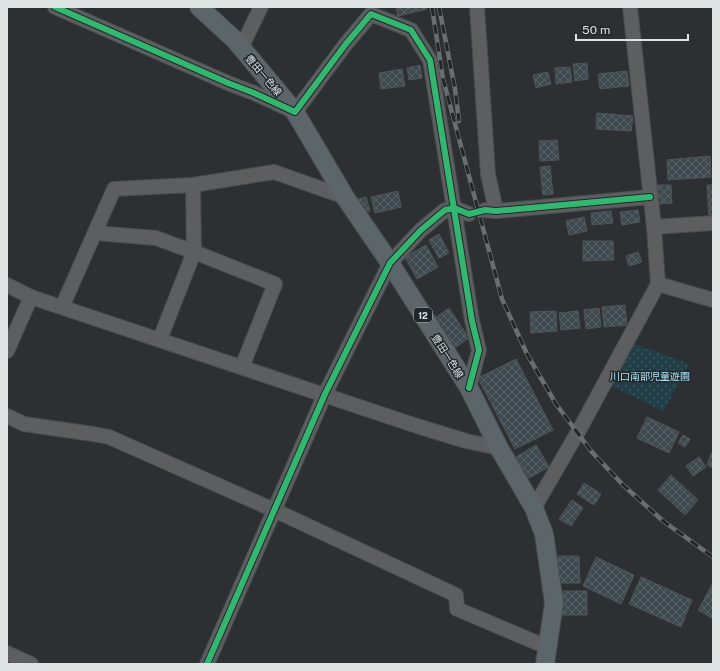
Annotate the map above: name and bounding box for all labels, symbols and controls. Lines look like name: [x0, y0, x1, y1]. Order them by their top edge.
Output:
scale bar: [576, 16, 688, 42]
text: 50 m: [582, 23, 610, 37]
street label: 豊田一色線: [243, 52, 285, 98]
road number: 12: [414, 308, 432, 322]
street label: 豊田一色線: [430, 332, 466, 380]
park label: 川口南部児童遊園: [610, 370, 690, 382]

